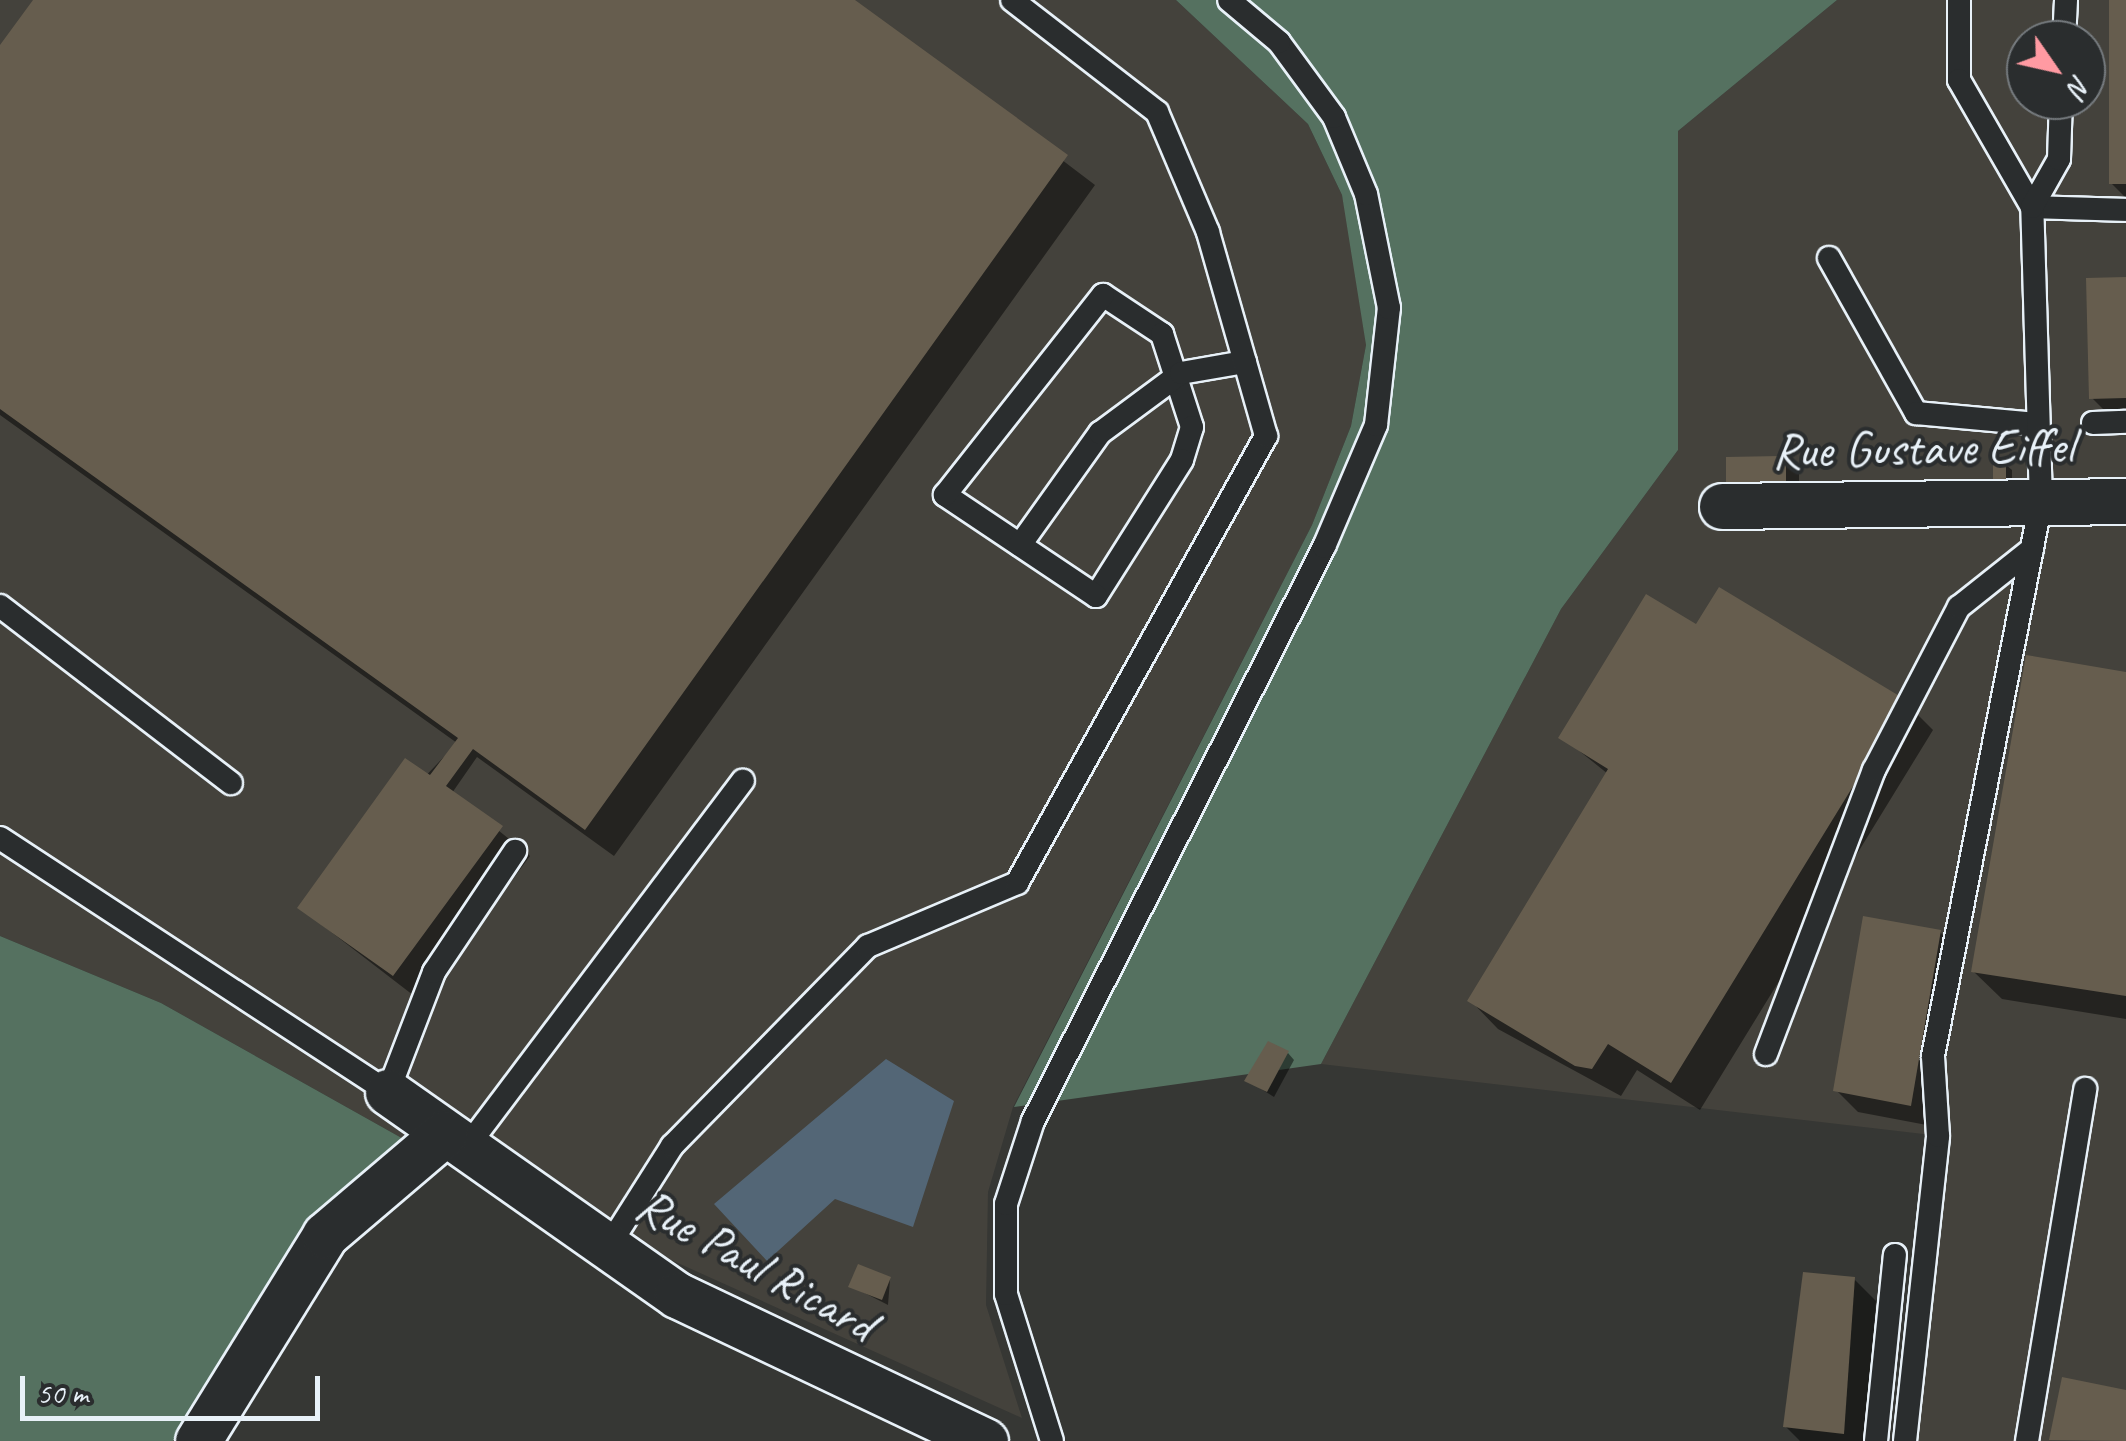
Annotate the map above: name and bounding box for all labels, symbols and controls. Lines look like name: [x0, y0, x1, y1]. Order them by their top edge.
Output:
north arrow: [2006, 20, 2106, 120]
text: N: [2060, 69, 2099, 103]
street label: Rue Gustave Eiffel: [1773, 415, 2073, 481]
street label: Rue Paul Ricard: [625, 1173, 887, 1355]
scale bar: [25, 1356, 325, 1418]
text: 50 m: [37, 1374, 88, 1412]

